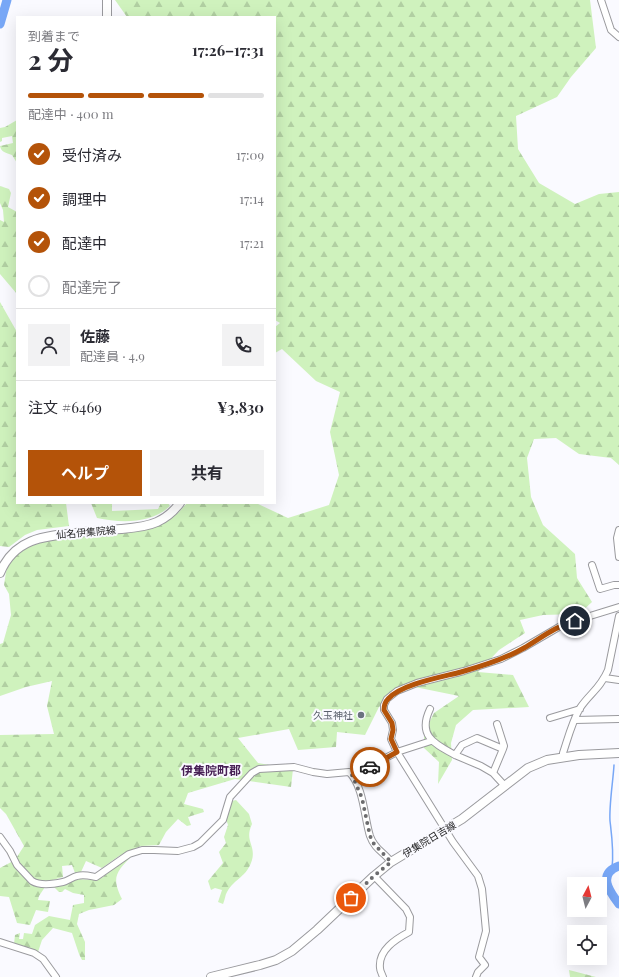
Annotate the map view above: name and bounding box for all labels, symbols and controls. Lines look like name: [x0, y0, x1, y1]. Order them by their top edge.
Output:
text: 到着まで: [28, 27, 80, 44]
text: 17:26–17:31: [192, 40, 264, 60]
text: 2 分: [28, 42, 73, 77]
text: 配達中 · 400 m: [28, 105, 113, 122]
icon: check: [28, 143, 50, 165]
text: 受付済み: [62, 145, 122, 165]
text: 17:09: [236, 146, 264, 163]
icon: check: [28, 187, 50, 209]
text: 調理中: [62, 189, 107, 209]
text: 17:14: [239, 190, 264, 207]
icon: check: [28, 231, 50, 253]
text: 配達中: [62, 233, 107, 253]
text: 17:21: [239, 234, 264, 251]
text: 配達完了: [62, 277, 122, 297]
button: person: [28, 324, 70, 366]
button: phone: [222, 324, 264, 366]
text: 佐藤: [80, 326, 110, 346]
text: 配達員 · 4.9: [80, 347, 145, 364]
text: 注文 #6469: [28, 397, 102, 417]
text: ¥3,830: [217, 397, 264, 417]
button: ヘルプ: [28, 450, 142, 496]
button: 共有: [150, 450, 264, 496]
street label: 仙名伊集院線: [56, 522, 116, 542]
pin: [558, 604, 592, 638]
icon: home: [564, 610, 586, 632]
place label: 久玉神社: [313, 708, 353, 722]
marker: 久玉神社: [356, 710, 366, 720]
courier: [350, 747, 390, 787]
icon: car: [359, 756, 381, 778]
district label: 伊集院町郡: [181, 762, 241, 778]
street label: 伊集院日吉線: [400, 818, 458, 860]
north arrow: [567, 877, 607, 917]
map controls: [567, 877, 607, 965]
pin: [334, 881, 368, 915]
icon: bag: [340, 887, 362, 909]
button: locate: [567, 925, 607, 965]

